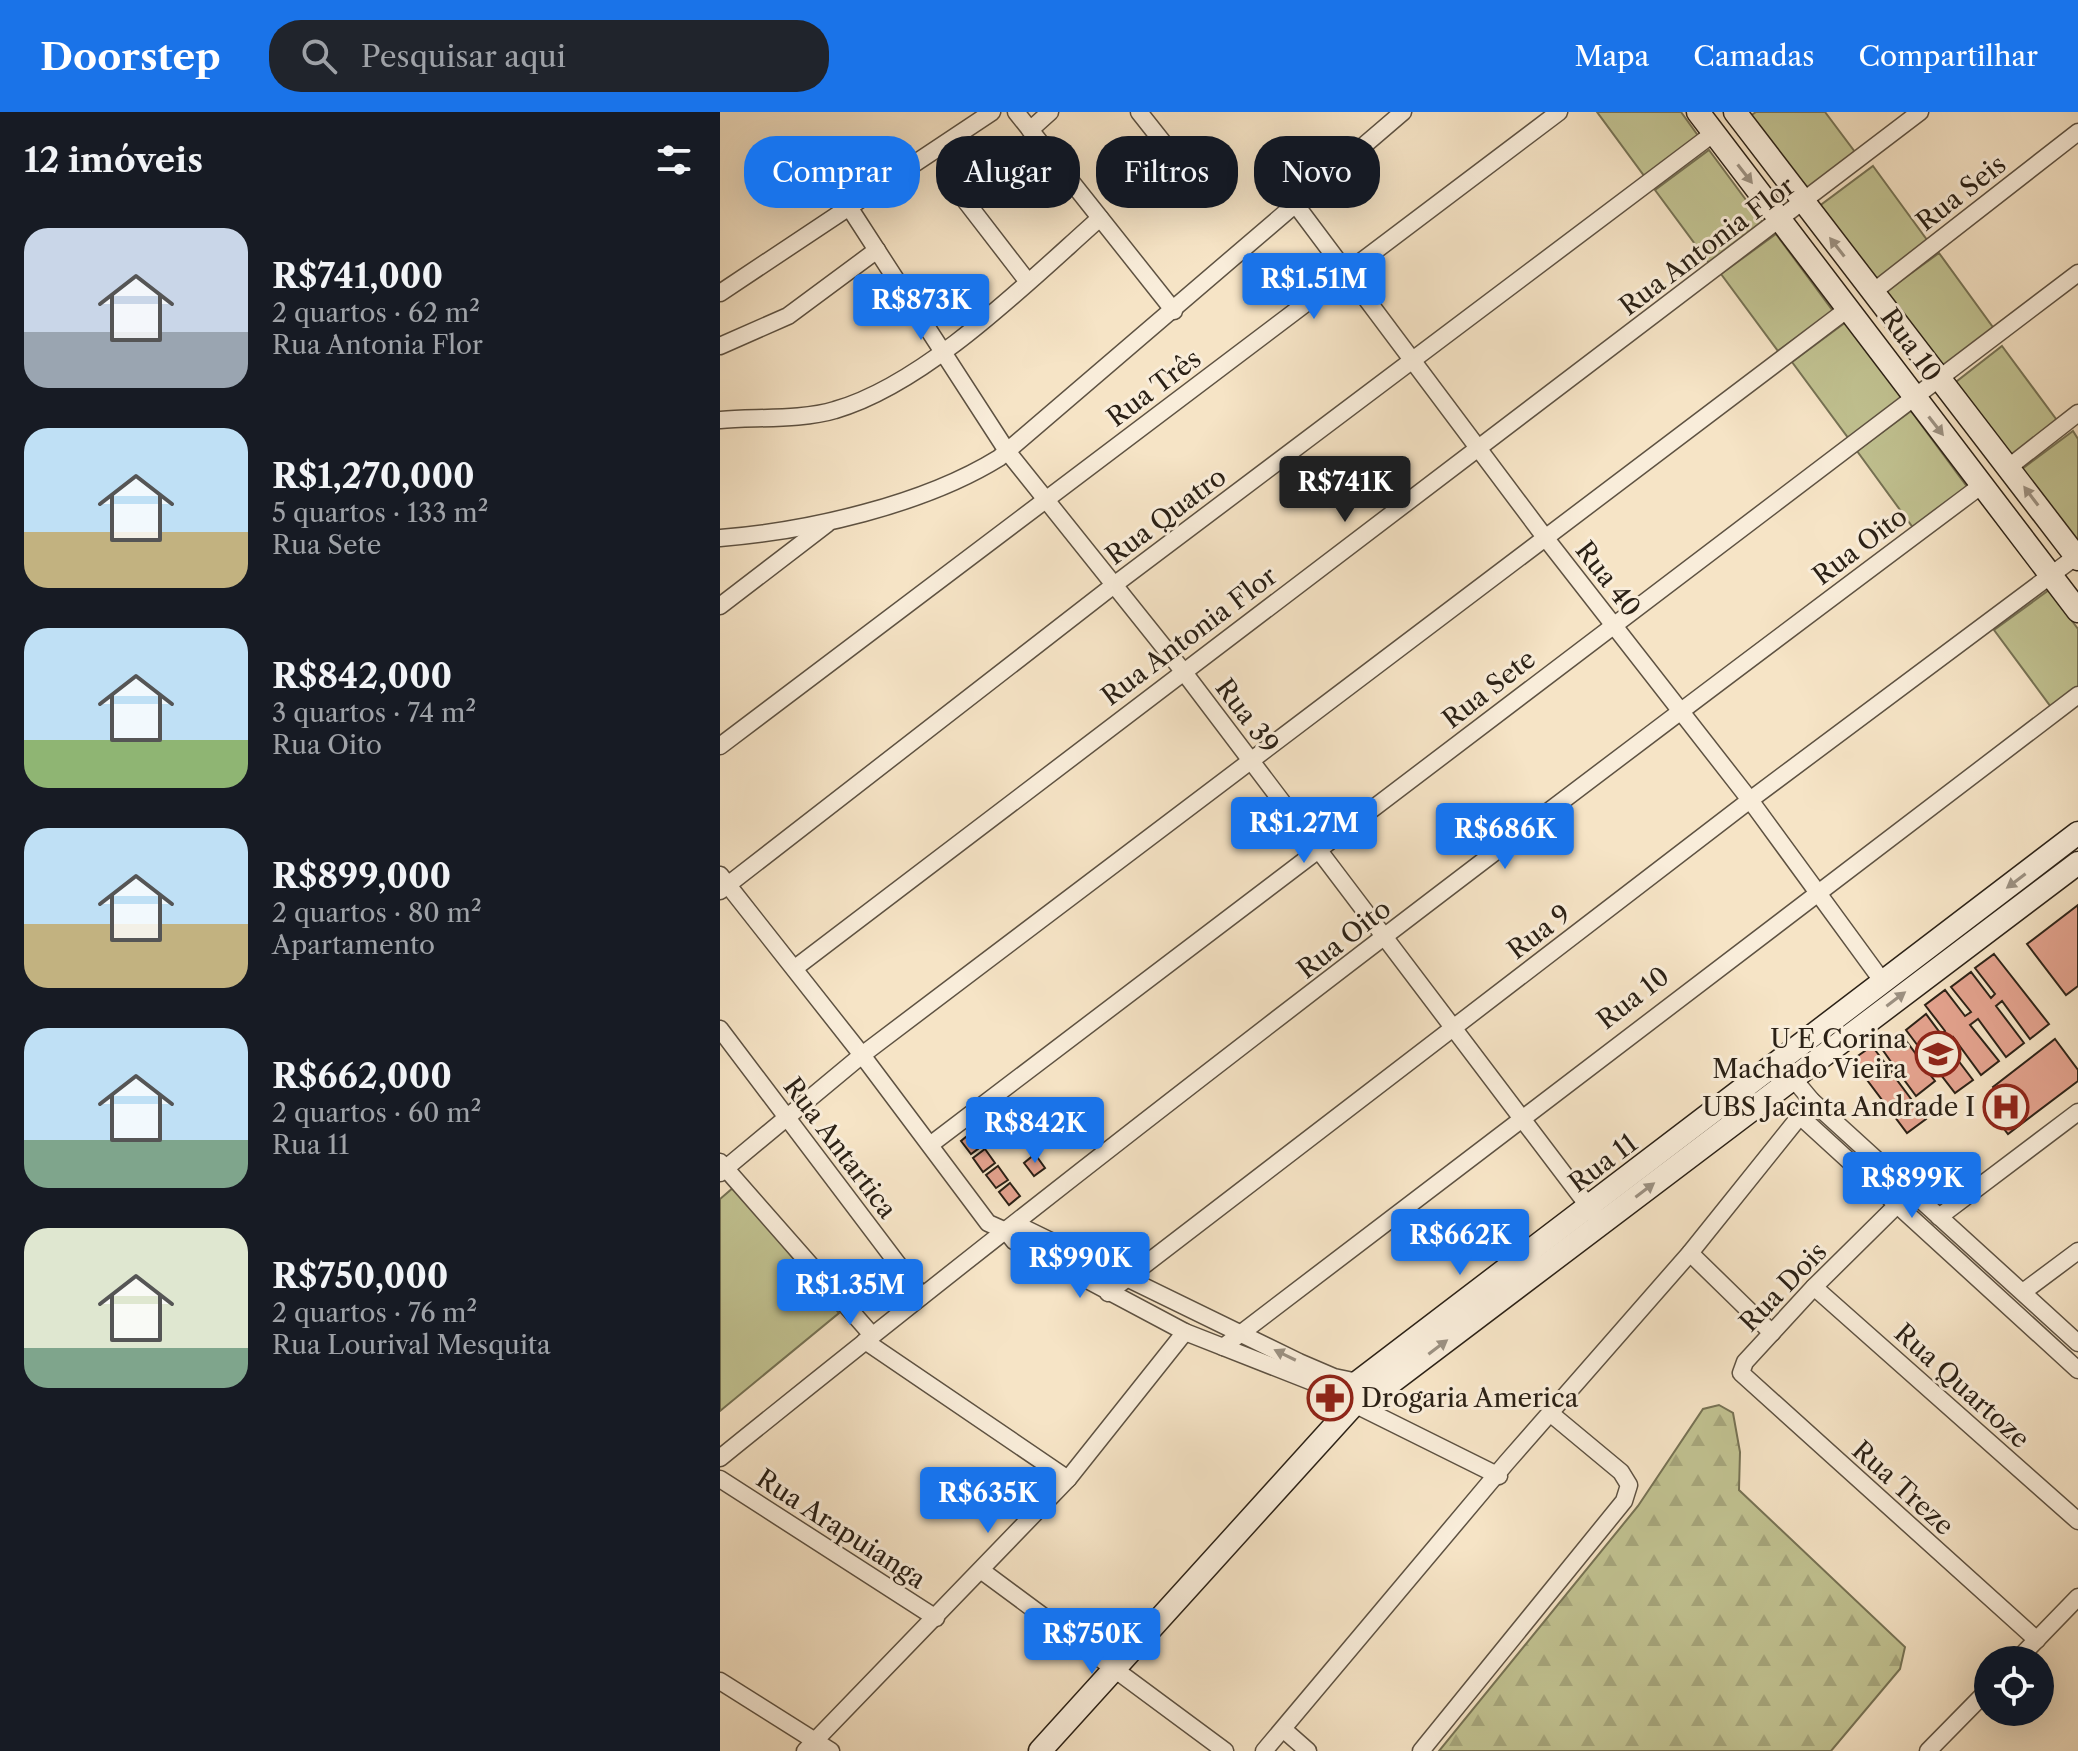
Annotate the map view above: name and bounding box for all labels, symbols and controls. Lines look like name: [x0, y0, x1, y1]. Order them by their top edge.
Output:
search box: [269, 20, 829, 92]
text: Doorstep: [40, 33, 221, 80]
icon: search: [297, 34, 341, 78]
text: Pesquisar aqui: [361, 38, 566, 75]
text: Mapa: [1574, 39, 1649, 73]
text: Camadas: [1693, 39, 1815, 73]
text: Compartilhar: [1859, 39, 2038, 73]
chip: Comprar: [744, 136, 920, 208]
chip: Alugar: [936, 136, 1080, 208]
chip: Filtros: [1096, 136, 1238, 208]
chip: Novo: [1254, 136, 1380, 208]
icon: filters: [652, 138, 696, 182]
text: 12 imóveis: [24, 139, 203, 181]
street label: Rua Seis: [1910, 148, 2012, 238]
one-way arrow: [1737, 164, 1753, 184]
street label: Rua Antonia Flor: [1613, 170, 1801, 322]
one-way arrow: [1830, 237, 1846, 257]
pin: R$1.51M: [1240, 253, 1388, 321]
text: R$741,000: [272, 255, 443, 297]
icon: home: [88, 260, 184, 356]
text: R$1.51M: [1260, 263, 1368, 295]
pin: R$873K: [856, 274, 986, 342]
text: R$873K: [871, 284, 971, 316]
text: 2 quartos · 62 m²: [272, 297, 480, 329]
street label: Rua 10: [1874, 302, 1948, 388]
text: Rua Antonia Flor: [272, 329, 483, 361]
street label: Rua Três: [1101, 342, 1207, 434]
one-way arrow: [1927, 416, 1943, 436]
text: R$1,270,000: [272, 455, 475, 497]
pin: R$741K: [1280, 456, 1410, 524]
icon: home: [88, 460, 184, 556]
street label: Rua Quatro: [1099, 460, 1233, 572]
text: R$741K: [1297, 466, 1393, 498]
one-way arrow: [2023, 486, 2039, 507]
text: 5 quartos · 133 m²: [272, 497, 488, 529]
street label: Rua Oito: [1806, 500, 1914, 592]
text: Rua Sete: [272, 529, 381, 561]
street label: Rua 40: [1569, 535, 1647, 623]
street label: Rua Antonia Flor: [1095, 560, 1283, 712]
street label: Rua Sete: [1436, 643, 1542, 735]
text: R$842,000: [272, 655, 452, 697]
icon: home: [88, 660, 184, 756]
street label: Rua 39: [1209, 672, 1285, 760]
text: 3 quartos · 74 m²: [272, 697, 476, 729]
text: Rua Oito: [272, 729, 382, 761]
pin: R$1.27M: [1230, 797, 1378, 865]
pin: R$686K: [1440, 803, 1570, 871]
text: R$1.27M: [1249, 807, 1359, 839]
text: R$686K: [1454, 813, 1556, 845]
text: R$899,000: [272, 855, 451, 897]
icon: home: [88, 860, 184, 956]
one-way arrow: [2006, 872, 2026, 888]
street label: Rua Oito: [1291, 893, 1397, 985]
text: 2 quartos · 80 m²: [272, 897, 482, 929]
street label: Rua 9: [1501, 898, 1577, 966]
text: Apartamento: [272, 929, 435, 961]
street label: Rua 10: [1591, 960, 1675, 1036]
one-way arrow: [1886, 991, 1906, 1007]
place label: U E Corina Machado Vieira: [1712, 1023, 1907, 1085]
school or university icon: U E Corina Machado Vieira: [1914, 1030, 1962, 1078]
text: R$662,000: [272, 1055, 452, 1097]
icon: home: [88, 1060, 184, 1156]
street label: Rua Antartica: [777, 1071, 904, 1225]
hospital icon: UBS Jacinta Andrade I: [1982, 1083, 2030, 1131]
place label: UBS Jacinta Andrade I: [1702, 1091, 1975, 1123]
text: 2 quartos · 60 m²: [272, 1097, 481, 1129]
pin: R$842K: [970, 1097, 1100, 1165]
text: R$842K: [984, 1107, 1086, 1139]
street label: Rua 11: [1563, 1127, 1644, 1199]
text: Rua 11: [272, 1129, 349, 1161]
pin: R$899K: [1847, 1152, 1977, 1220]
text: R$899K: [1861, 1162, 1963, 1194]
one-way arrow: [1635, 1182, 1655, 1198]
pin: R$662K: [1395, 1209, 1525, 1277]
text: R$662K: [1409, 1219, 1511, 1251]
pin: R$990K: [1015, 1232, 1145, 1300]
street label: Rua Dois: [1733, 1236, 1833, 1338]
text: R$990K: [1029, 1242, 1131, 1274]
text: R$750,000: [272, 1255, 449, 1297]
pin: R$1.35M: [776, 1259, 924, 1327]
icon: home: [88, 1260, 184, 1356]
text: R$1.35M: [795, 1269, 905, 1301]
text: 2 quartos · 76 m²: [272, 1297, 477, 1329]
street label: Rua Quartoze: [1888, 1317, 2036, 1455]
text: Rua Lourival Mesquita: [272, 1329, 551, 1361]
one-way arrow: [1428, 1340, 1448, 1356]
one-way arrow: [1274, 1348, 1297, 1362]
pharmacy icon: Drogaria America: [1306, 1374, 1354, 1422]
place label: Drogaria America: [1361, 1382, 1579, 1414]
street label: Rua Treze: [1846, 1434, 1960, 1542]
street label: Rua Arapuianga: [750, 1462, 932, 1596]
pin: R$635K: [923, 1467, 1053, 1535]
text: R$635K: [938, 1477, 1038, 1509]
pin: R$750K: [1027, 1608, 1157, 1676]
text: R$750K: [1042, 1618, 1142, 1650]
map controls: [1974, 1646, 2054, 1726]
button: locate: [1974, 1646, 2054, 1726]

